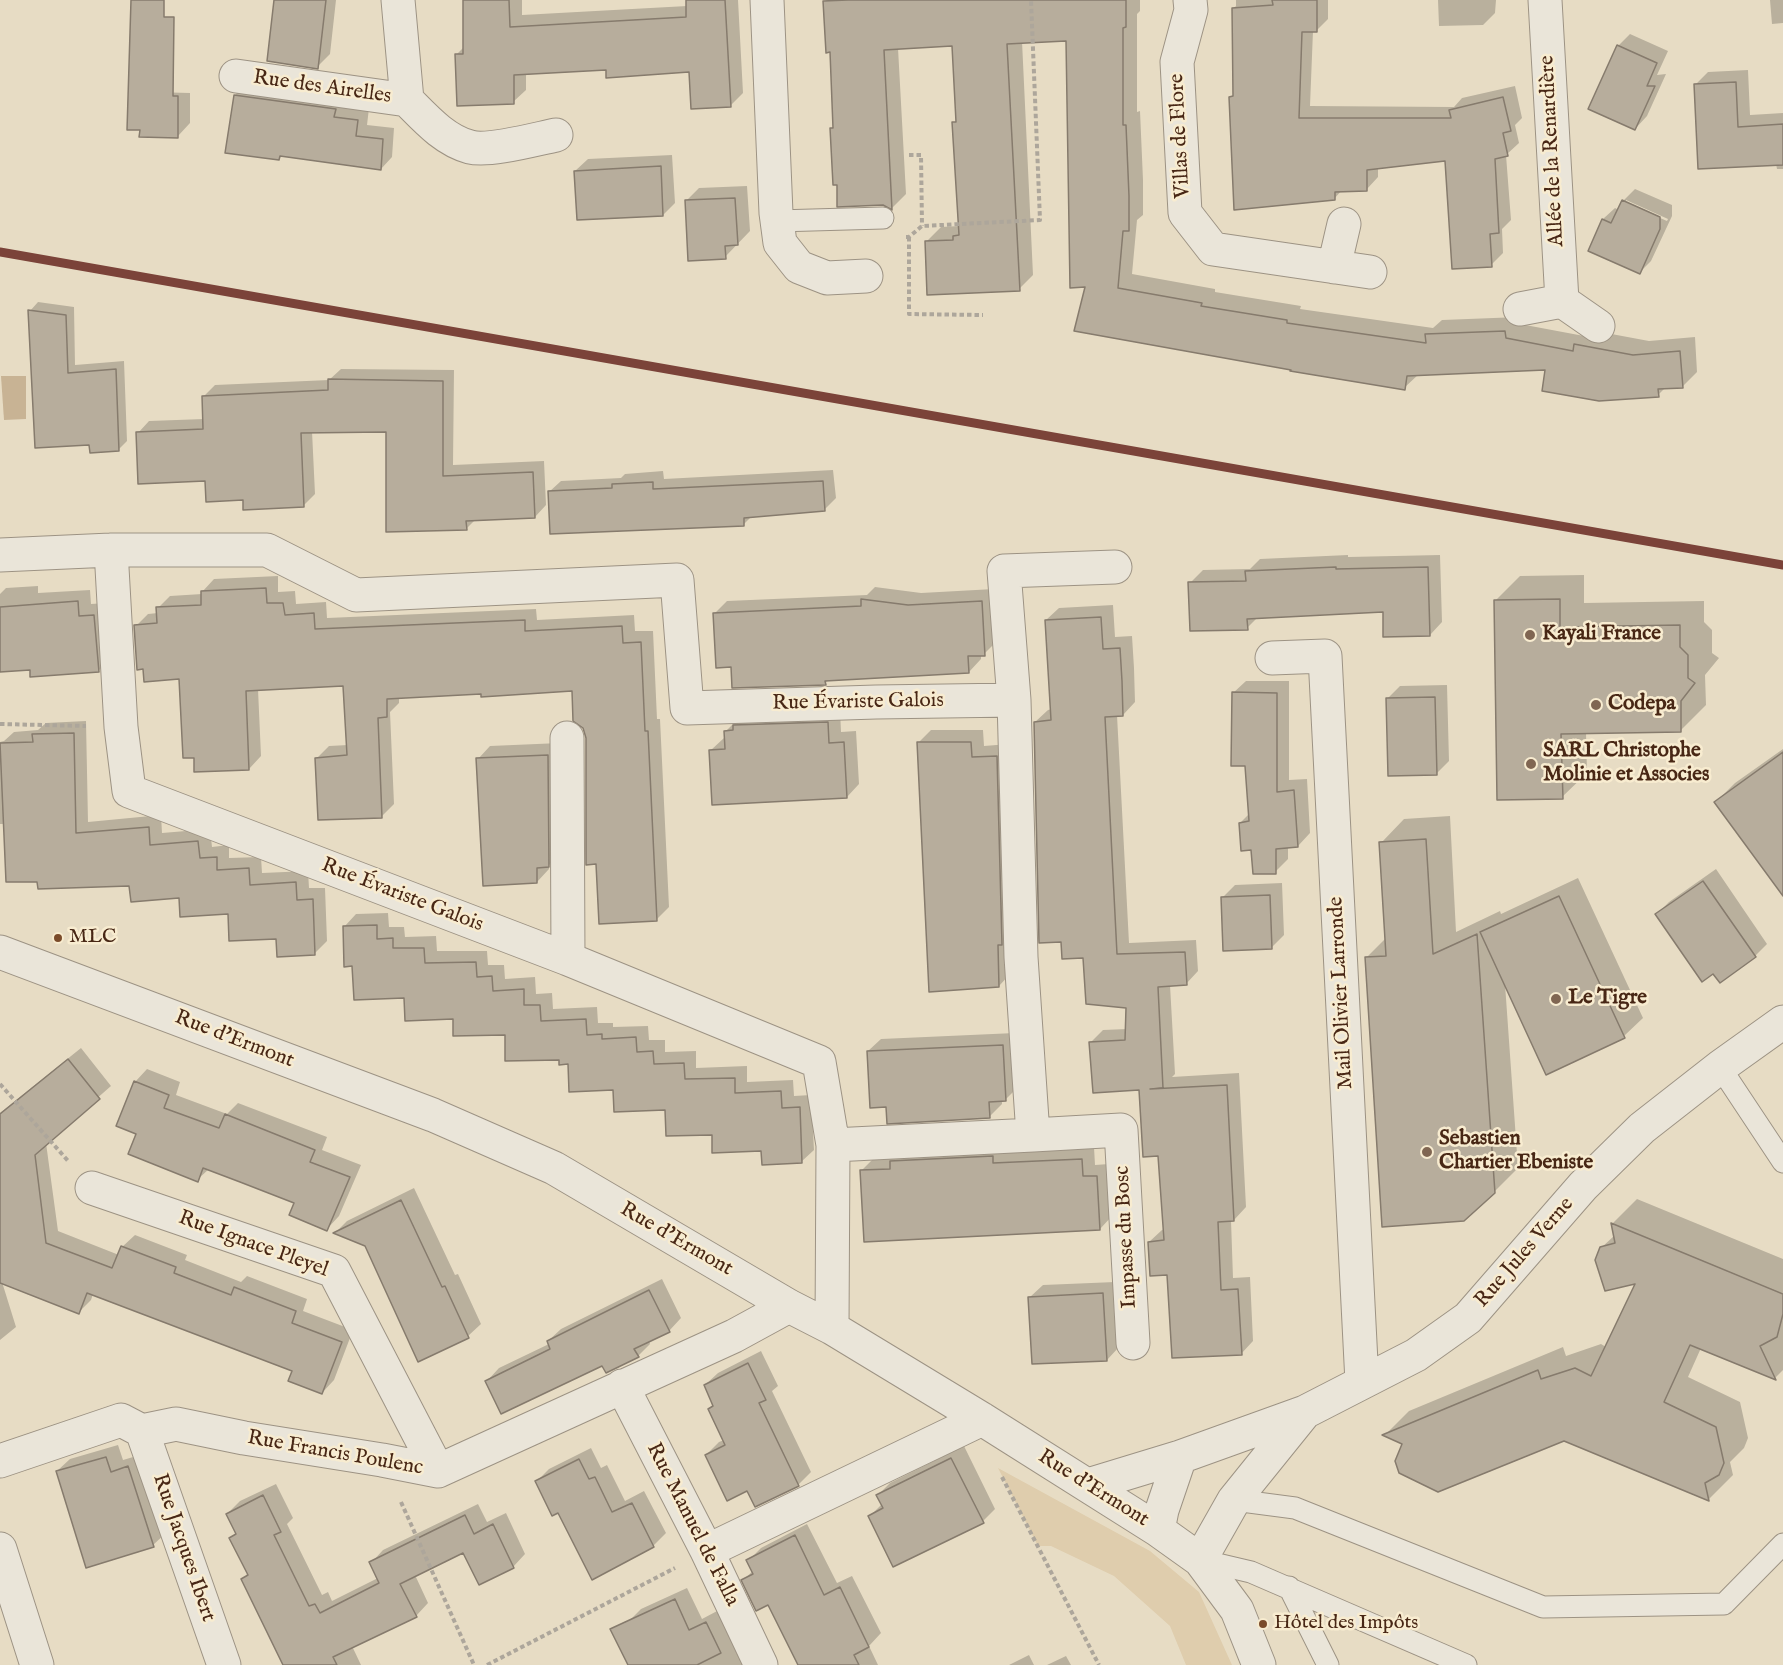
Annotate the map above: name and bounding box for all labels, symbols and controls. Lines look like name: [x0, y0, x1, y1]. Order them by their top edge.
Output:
street label: Allée de la Renardière: [1535, 55, 1571, 247]
street label: Rue des Airelles: [251, 66, 393, 110]
street label: Villas de Flore: [1165, 73, 1197, 199]
place label: Kayali France: [1542, 622, 1661, 648]
marker: Kayali France: [1523, 628, 1537, 642]
street label: Rue Évariste Galois: [772, 689, 944, 717]
place label: Codepa: [1608, 692, 1676, 718]
marker: Codepa: [1589, 698, 1603, 712]
place label: SARL Christophe Molinie et Associes: [1543, 739, 1709, 789]
marker: SARL Christophe Molinie et Associes: [1524, 757, 1538, 771]
street label: Rue Évariste Galois: [317, 854, 487, 938]
street label: Mail Olivier Larronde: [1324, 896, 1360, 1090]
place label: MLC: [69, 926, 116, 950]
marker: MLC: [52, 932, 64, 944]
place label: Le Tigre: [1568, 986, 1647, 1012]
marker: Le Tigre: [1549, 992, 1563, 1006]
street label: Rue d'Ermont: [171, 1006, 297, 1074]
place label: Sebastien Chartier Ebeniste: [1439, 1127, 1593, 1177]
marker: Sebastien Chartier Ebeniste: [1420, 1145, 1434, 1159]
street label: Impasse du Bosc: [1111, 1165, 1143, 1309]
street label: Rue Jules Verne: [1470, 1193, 1580, 1313]
street label: Rue d'Ermont: [615, 1198, 737, 1282]
street label: Rue Ignace Pleyel: [175, 1206, 331, 1284]
street label: Rue Francis Poulenc: [245, 1426, 425, 1482]
street label: Rue Manuel de Falla: [640, 1439, 744, 1611]
street label: Rue d'Ermont: [1033, 1445, 1153, 1533]
street label: Rue Jacques Ibert: [146, 1471, 220, 1625]
place label: Hôtel des Impôts: [1274, 1612, 1418, 1636]
marker: Hôtel des Impôts: [1257, 1618, 1269, 1630]

